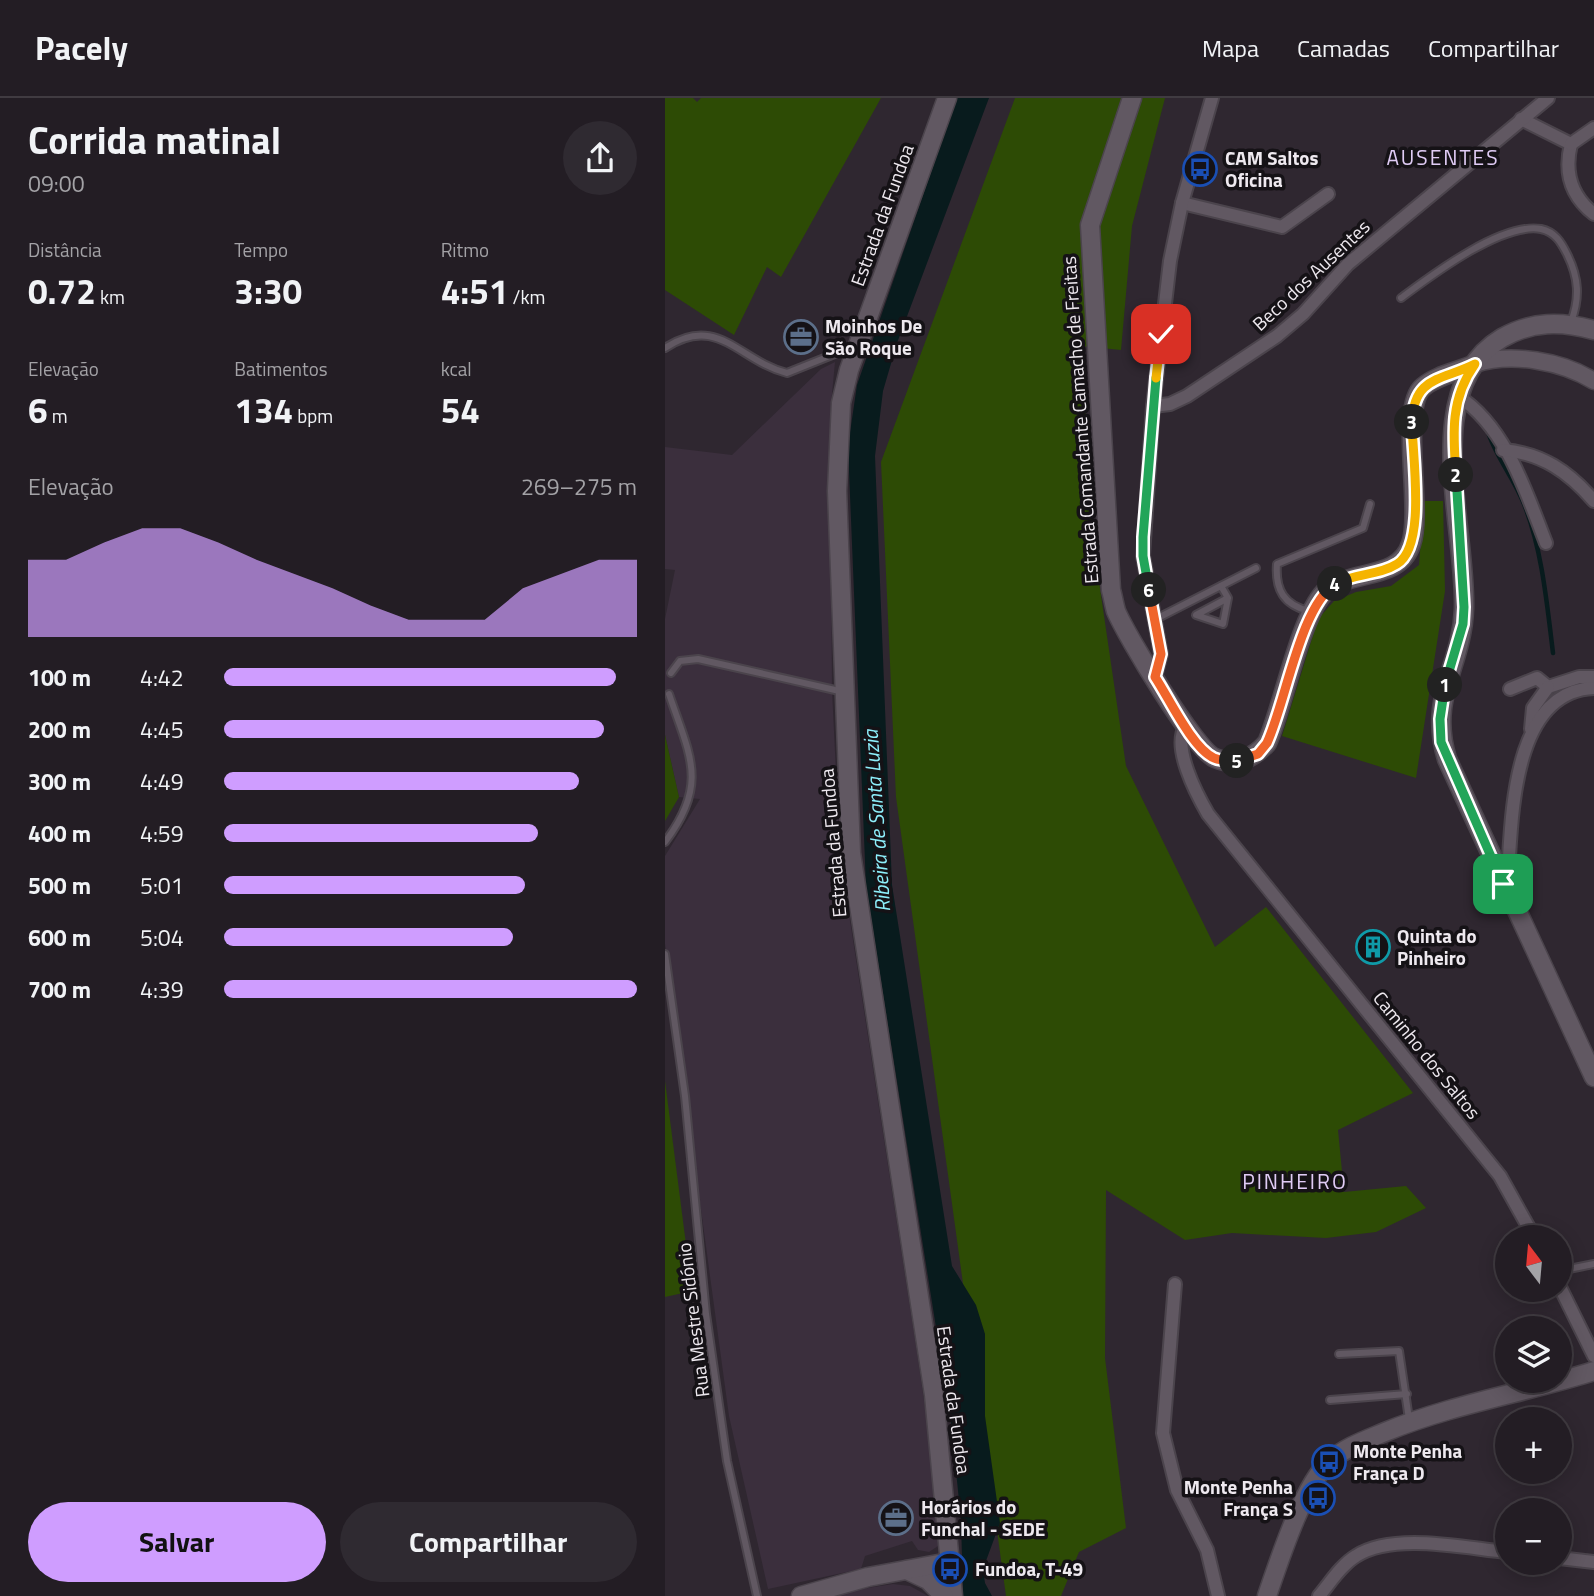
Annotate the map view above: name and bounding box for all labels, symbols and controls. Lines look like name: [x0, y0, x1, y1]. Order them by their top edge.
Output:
text: Pacely: [35, 23, 128, 73]
text: Mapa: [1202, 30, 1259, 66]
text: Camadas: [1297, 30, 1390, 66]
text: Compartilhar: [1428, 30, 1559, 66]
text: Corrida matinal: [28, 111, 281, 169]
button: share: [563, 121, 637, 195]
street label: Estrada da Fundoa: [842, 139, 921, 290]
district label: AUSENTES: [1386, 141, 1500, 173]
place label: CAM Saltos Oficina: [1225, 143, 1318, 194]
bus stop icon: CAM Saltos Oficina: [1181, 150, 1219, 188]
text: 09:00: [28, 166, 85, 201]
street label: Beco dos Ausentes: [1245, 212, 1376, 337]
text: Distância: [28, 235, 102, 264]
text: Tempo: [234, 235, 288, 264]
text: Ritmo: [441, 235, 489, 264]
street label: Estrada Comandante Camacho de Freitas: [1054, 255, 1105, 585]
text: 0.72: [28, 264, 96, 318]
text: 3:30: [234, 264, 302, 318]
text: 4:51: [441, 264, 508, 318]
text: km: [96, 282, 125, 311]
text: /km: [508, 282, 545, 311]
pin: [1131, 304, 1191, 364]
place label: Moinhos De São Roque: [825, 311, 923, 362]
icon: check: [1142, 315, 1180, 353]
office icon: Moinhos De São Roque: [782, 318, 820, 356]
text: Elevação: [28, 354, 99, 383]
text: Batimentos: [234, 354, 328, 383]
text: kcal: [441, 354, 472, 383]
text: 6: [28, 383, 48, 437]
text: 134: [234, 383, 293, 437]
text: 54: [441, 383, 480, 437]
text: m: [48, 401, 68, 430]
text: bpm: [293, 401, 333, 430]
pin: 3: [1395, 404, 1429, 440]
text: 3: [1406, 407, 1417, 436]
pin: 2: [1439, 458, 1473, 492]
text: 2: [1450, 460, 1461, 489]
text: Elevação: [28, 469, 114, 504]
text: 269–275 m: [521, 469, 637, 504]
pin: 4: [1317, 566, 1353, 602]
text: 4: [1329, 569, 1340, 598]
pin: 6: [1131, 573, 1167, 608]
text: 6: [1143, 575, 1154, 604]
text: 100 m: [28, 660, 91, 695]
text: 4:42: [140, 660, 184, 695]
pin: 1: [1427, 668, 1463, 702]
text: 1: [1439, 670, 1450, 699]
text: 200 m: [28, 712, 91, 747]
text: 4:45: [140, 712, 184, 747]
water label: Ribeira de Santa Luzia: [854, 727, 898, 914]
pin: 5: [1219, 744, 1255, 778]
text: 5: [1231, 746, 1242, 775]
text: 300 m: [28, 764, 91, 799]
text: 4:49: [140, 764, 184, 799]
street label: Estrada da Fundoa: [812, 767, 853, 919]
text: 400 m: [28, 816, 91, 851]
text: 4:59: [140, 816, 184, 851]
pin: [1473, 854, 1533, 914]
icon: arrive: [1484, 865, 1522, 903]
text: 500 m: [28, 868, 91, 903]
text: 5:01: [140, 868, 184, 903]
text: 600 m: [28, 920, 91, 955]
text: 5:04: [140, 920, 184, 955]
place label: Quinta do Pinheiro: [1397, 921, 1477, 972]
building icon: Quinta do Pinheiro: [1354, 928, 1392, 966]
text: 700 m: [28, 972, 91, 1007]
text: 4:39: [140, 972, 184, 1007]
street label: Caminho dos Saltos: [1367, 984, 1488, 1125]
district label: PINHEIRO: [1242, 1165, 1348, 1197]
north arrow: [1495, 1225, 1571, 1302]
map controls: [1495, 1225, 1572, 1575]
street label: Rua Mestre Sidónio: [669, 1241, 716, 1399]
button: layers: [1495, 1316, 1572, 1393]
street label: Estrada da Fundoa: [930, 1324, 979, 1476]
button: +: [1495, 1407, 1572, 1484]
place label: Monte Penha França D: [1353, 1436, 1462, 1487]
bus stop icon: Monte Penha França D: [1310, 1443, 1348, 1481]
place label: Monte Penha França S: [1184, 1472, 1293, 1523]
bus stop icon: Monte Penha França S: [1299, 1479, 1337, 1517]
place label: Horários do Funchal - SEDE: [921, 1492, 1045, 1543]
button: −: [1495, 1498, 1572, 1575]
office icon: Horários do Funchal - SEDE: [877, 1499, 915, 1537]
button: Salvar: [28, 1502, 326, 1582]
button: Compartilhar: [340, 1502, 637, 1582]
bus stop icon: Fundoa, T-49: [931, 1550, 969, 1588]
place label: Fundoa, T-49: [975, 1554, 1083, 1583]

